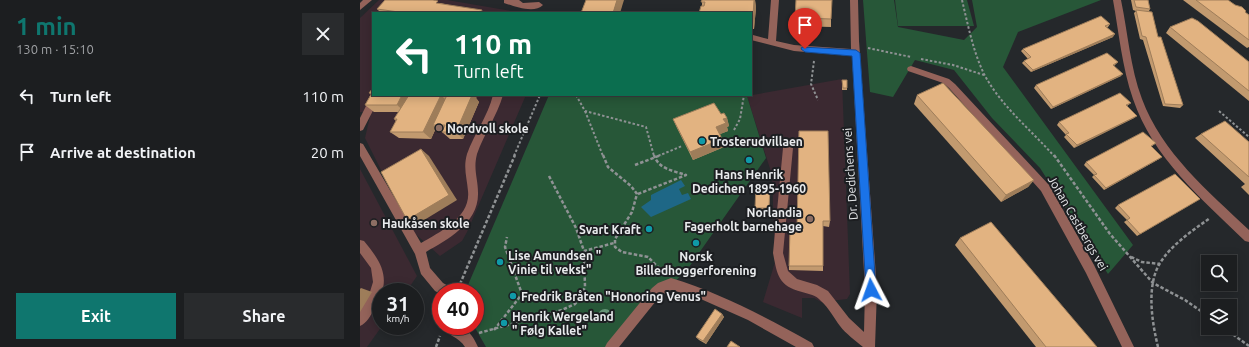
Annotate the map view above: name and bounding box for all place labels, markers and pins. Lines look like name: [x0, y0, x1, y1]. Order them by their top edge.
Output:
pin: [788, 8, 822, 49]
place label: Nordvoll skole: [447, 122, 529, 135]
marker: Nordvoll skole: [434, 123, 444, 133]
place label: Trosterudvillaen: [710, 135, 803, 148]
marker: Trosterudvillaen: [697, 136, 707, 146]
marker: Hans Henrik Dedichen 1895-1960: [744, 155, 754, 165]
place label: Hans Henrik Dedichen 1895-1960: [692, 168, 806, 195]
place label: Norlandia Fagerholt barnehage: [684, 206, 802, 233]
marker: Norlandia Fagerholt barnehage: [805, 214, 815, 224]
place label: Haukåsen skole: [382, 217, 470, 230]
marker: Haukåsen skole: [369, 218, 379, 228]
place label: Svart Kraft: [579, 223, 641, 236]
marker: Svart Kraft: [644, 224, 654, 234]
marker: Norsk Billedhoggerforening: [691, 238, 701, 248]
place label: Lise Amundsen " Vinie til vekst": [508, 249, 601, 276]
place label: Norsk Billedhoggerforening: [635, 250, 757, 277]
marker: Lise Amundsen " Vinie til vekst": [495, 257, 505, 267]
place label: Fredrik Bråten "Honoring Venus": [521, 290, 706, 303]
marker: Fredrik Bråten "Honoring Venus": [508, 291, 518, 301]
place label: Henrik Wergeland " Følg Kallet": [512, 310, 614, 337]
marker: Henrik Wergeland " Følg Kallet": [499, 318, 509, 328]

